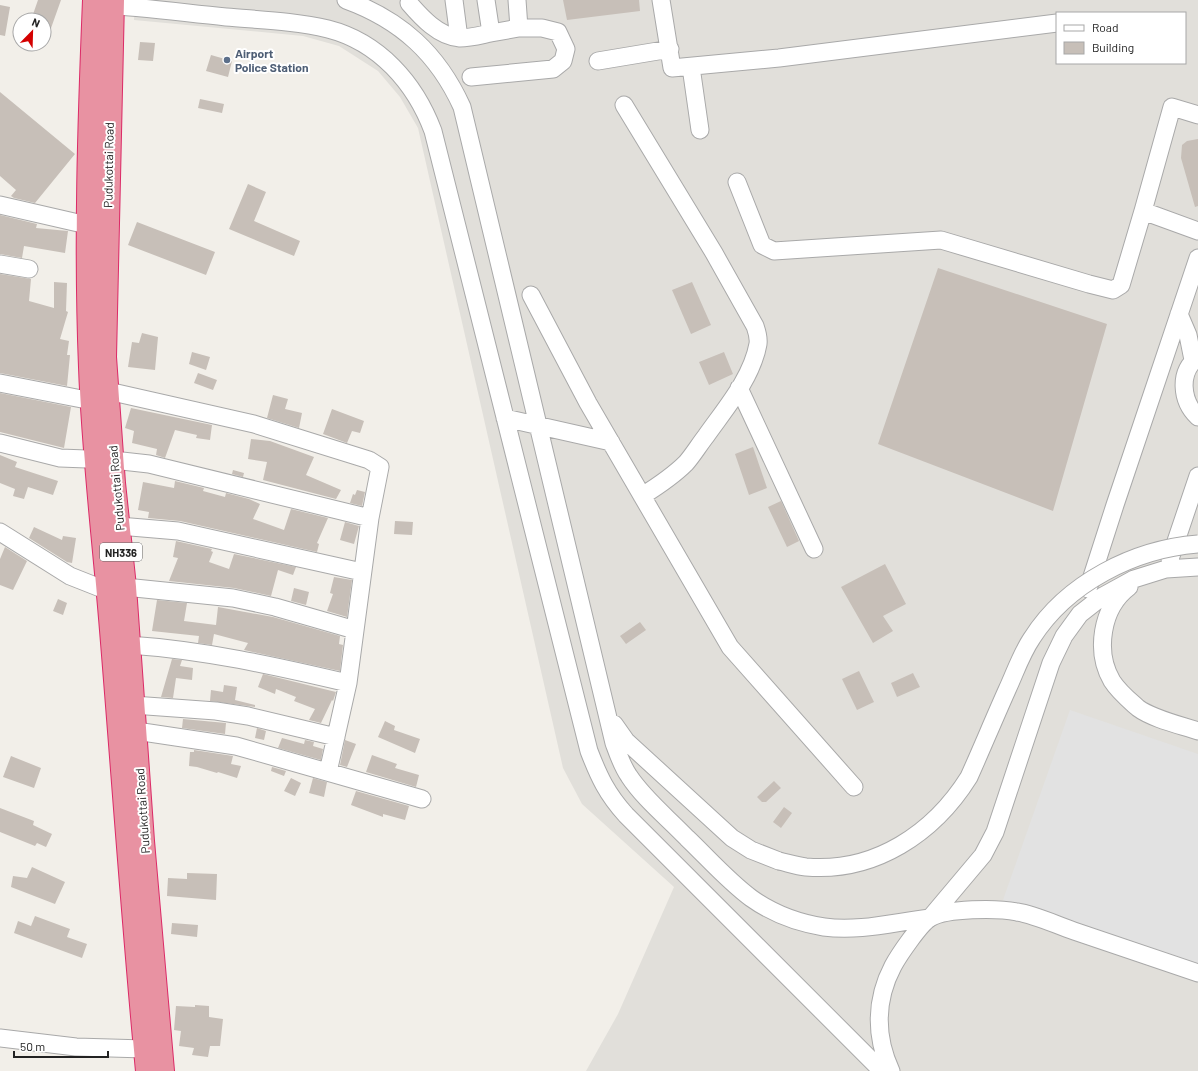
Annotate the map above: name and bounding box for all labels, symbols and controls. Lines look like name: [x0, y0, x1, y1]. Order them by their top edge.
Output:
north arrow: [12, 12, 52, 52]
legend: [1056, 12, 1186, 64]
text: N: [30, 15, 42, 30]
text: Road: [1092, 20, 1119, 34]
text: Building: [1092, 40, 1134, 54]
place label: Airport Police Station: [235, 46, 309, 74]
marker: Airport Police Station: [222, 55, 232, 65]
street label: Pudukottai Road: [100, 122, 116, 208]
street label: Pudukottai Road: [105, 445, 127, 531]
road number: NH336: [100, 543, 142, 561]
street label: Pudukottai Road: [132, 768, 152, 854]
scale bar: [14, 1033, 108, 1059]
text: 50 m: [20, 1039, 45, 1053]

